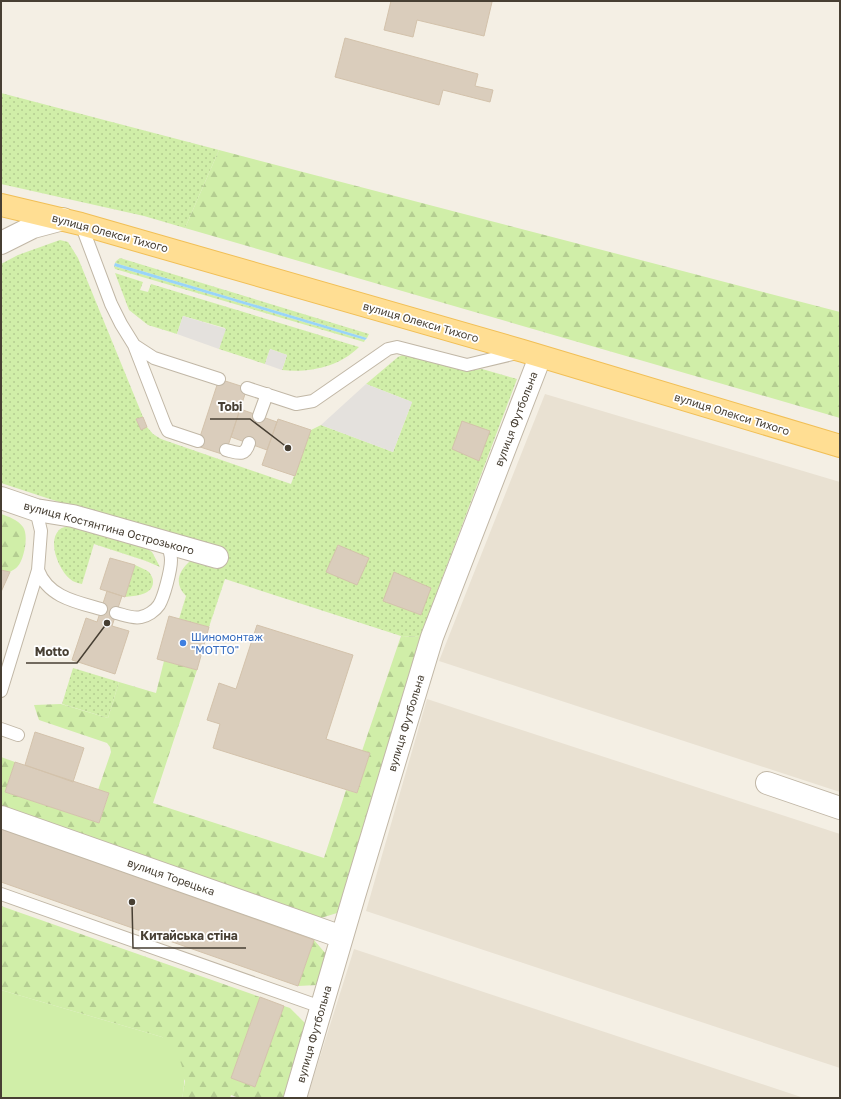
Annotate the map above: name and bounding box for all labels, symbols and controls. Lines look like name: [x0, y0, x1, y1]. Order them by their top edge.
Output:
street label: вулиця Олекси Тихого: [51, 211, 170, 254]
street label: вулиця Олекси Тихого: [362, 299, 481, 344]
street label: вулиця Футбольна: [491, 370, 540, 468]
street label: вулиця Олекси Тихого: [673, 390, 792, 437]
callout: Tobi: [210, 395, 250, 419]
text: Tobi: [218, 399, 242, 414]
street label: вулиця Костянтина Острозького: [23, 498, 196, 557]
place label: Шиномонтаж "МОТТО": [191, 630, 263, 656]
marker: Шиномонтаж "МОТТО": [178, 638, 188, 648]
callout: Motto: [26, 639, 77, 663]
text: Motto: [35, 644, 69, 659]
street label: вулиця Футбольна: [385, 673, 426, 773]
street label: вулиця Торецька: [126, 855, 217, 898]
callout: Китайська стіна: [133, 924, 246, 948]
text: Китайська стіна: [140, 928, 238, 943]
street label: вулиця Футбольна: [293, 984, 334, 1084]

